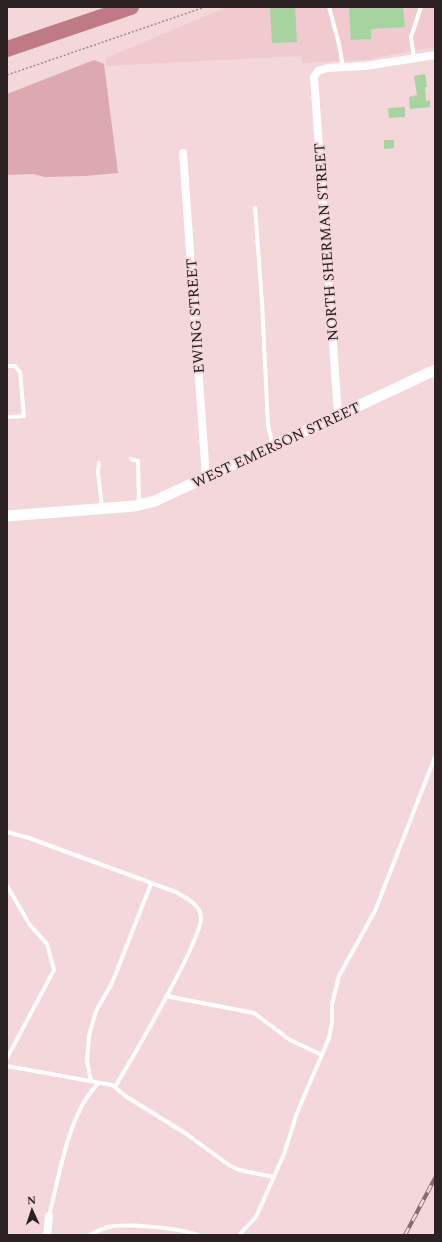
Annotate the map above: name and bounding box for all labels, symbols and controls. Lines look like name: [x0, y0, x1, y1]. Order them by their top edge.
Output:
street label: NORTH SHERMAN STREET: [308, 142, 345, 342]
street label: EWING STREET: [180, 258, 211, 374]
street label: WEST EMERSON STREET: [188, 396, 364, 495]
north arrow: [12, 1190, 52, 1230]
text: N: [27, 1192, 36, 1209]

